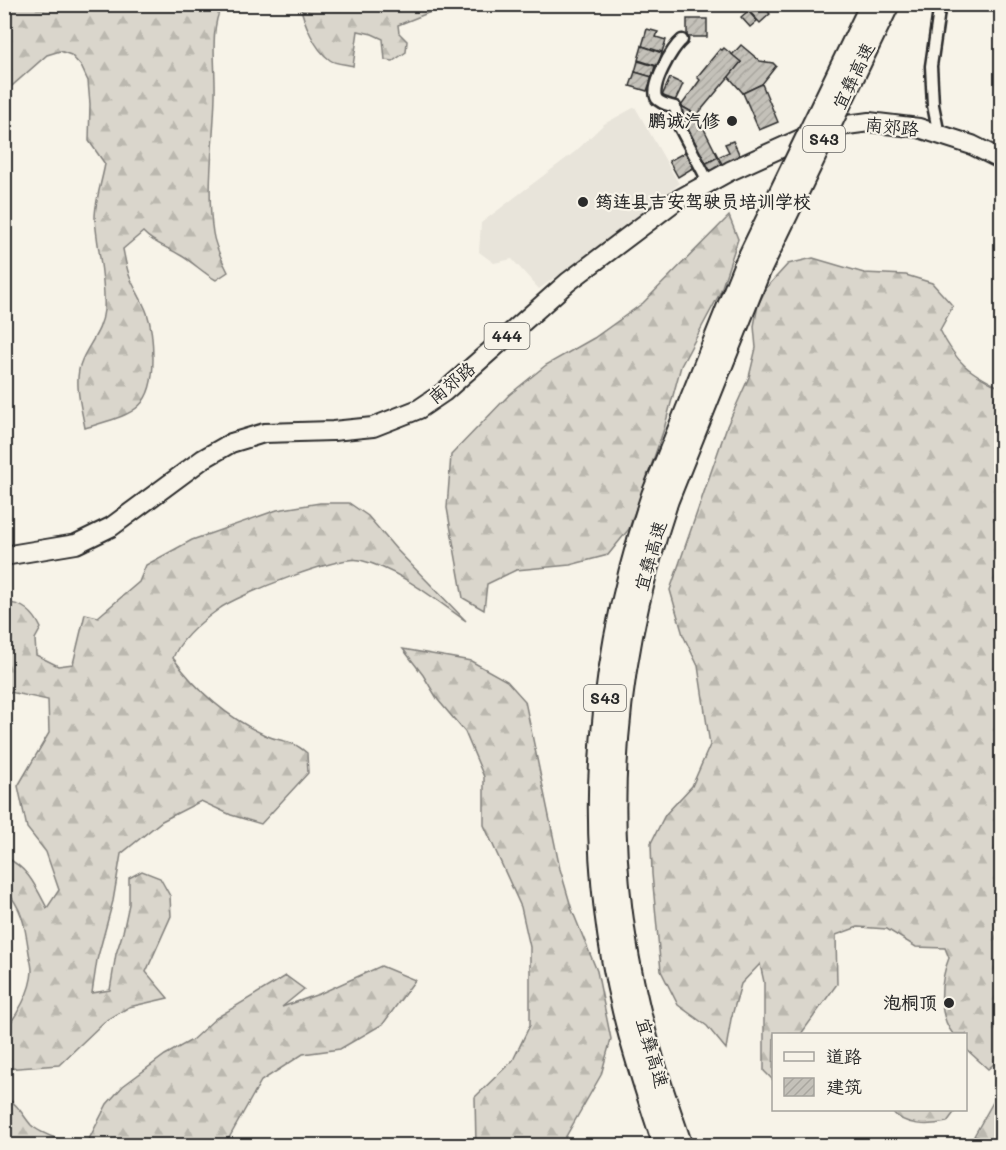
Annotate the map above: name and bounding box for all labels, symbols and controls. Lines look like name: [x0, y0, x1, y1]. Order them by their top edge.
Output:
street label: 宜彝高速: [827, 38, 880, 113]
place label: 鹏诚汽修: [648, 108, 720, 132]
street label: 南郊路: [864, 111, 920, 141]
marker: 鹏诚汽修: [725, 114, 739, 128]
road number: S43: [803, 126, 845, 152]
place label: 筠连县吉安驾驶员培训学校: [595, 189, 811, 213]
marker: 筠连县吉安驾驶员培训学校: [576, 195, 590, 209]
road number: 444: [484, 323, 530, 349]
street label: 南郊路: [423, 356, 480, 409]
street label: 宜彝高速: [629, 518, 671, 594]
road number: S43: [584, 685, 626, 711]
place label: 泡桐顶: [883, 990, 937, 1014]
marker: 泡桐顶: [942, 996, 956, 1010]
street label: 宜彝高速: [632, 1015, 674, 1091]
legend: [772, 1033, 967, 1111]
text: 道路: [826, 1044, 862, 1068]
text: 建筑: [826, 1074, 862, 1098]

